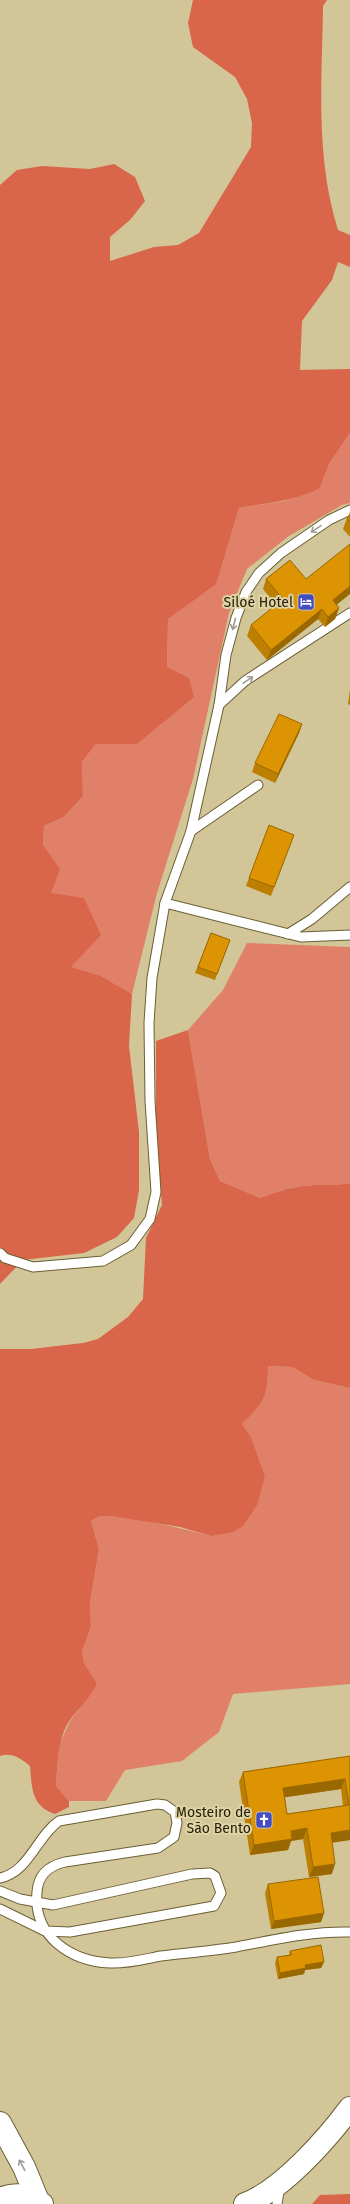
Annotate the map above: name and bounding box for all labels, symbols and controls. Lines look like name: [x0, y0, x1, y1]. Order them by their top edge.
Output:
one-way arrow: [311, 525, 322, 533]
hotel icon: Siloé Hotel: [296, 592, 316, 612]
place label: Siloé Hotel: [224, 594, 293, 611]
one-way arrow: [230, 618, 238, 631]
one-way arrow: [242, 676, 253, 684]
place label: Mosteiro de São Bento: [176, 1804, 251, 1837]
church icon: Mosteiro de São Bento: [254, 1810, 274, 1830]
one-way arrow: [18, 2160, 26, 2172]

